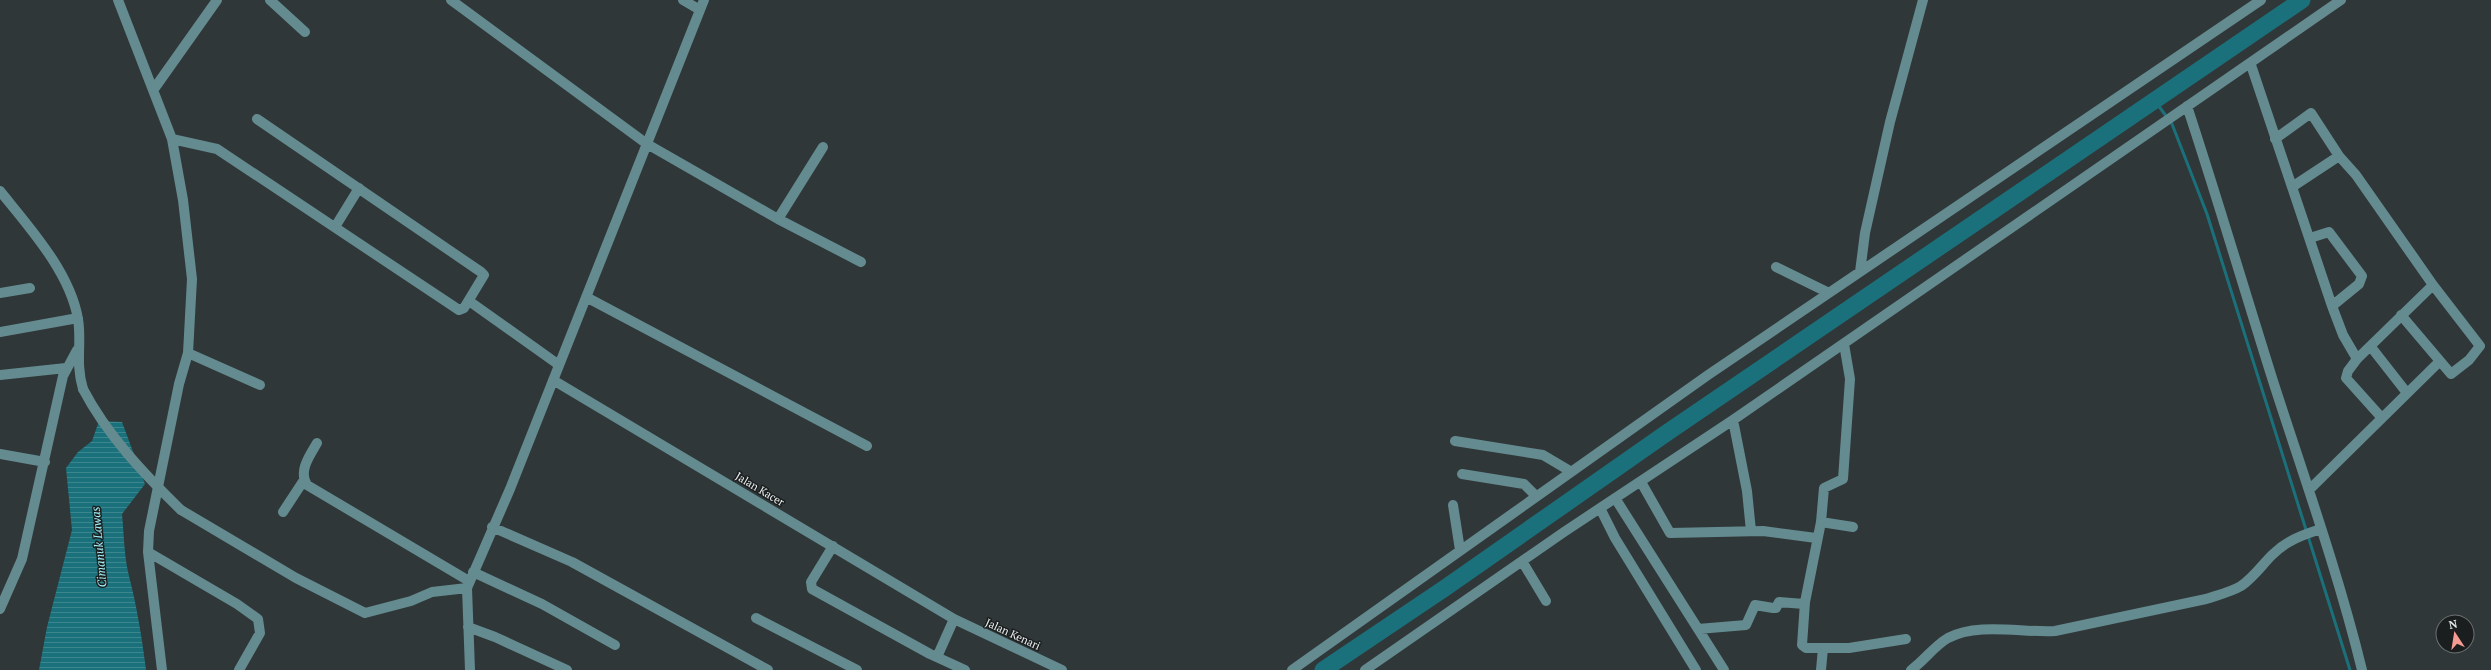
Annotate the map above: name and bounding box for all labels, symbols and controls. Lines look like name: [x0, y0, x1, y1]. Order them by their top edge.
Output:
street label: Jalan Kacer: [733, 469, 788, 509]
water label: Cimanuk Lawas: [87, 506, 110, 588]
north arrow: [2435, 614, 2475, 654]
street label: Jalan Kenari: [983, 615, 1043, 653]
text: N: [2447, 616, 2459, 632]

